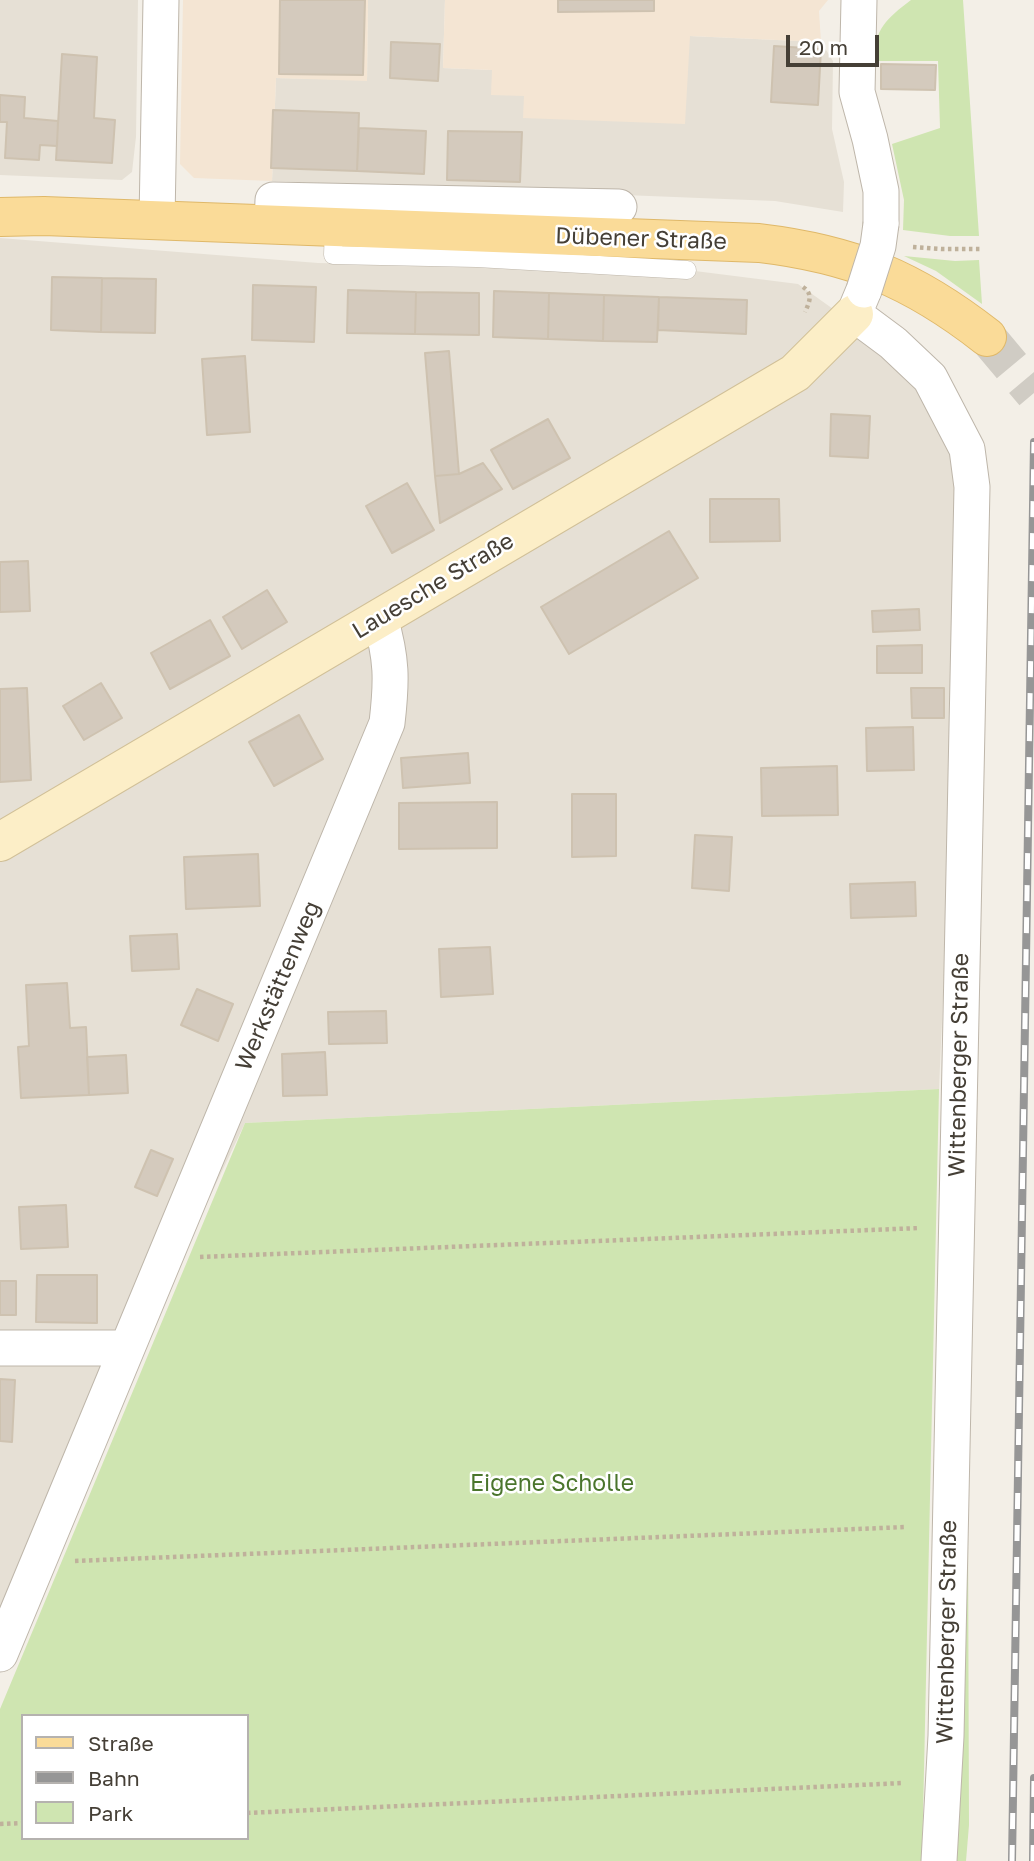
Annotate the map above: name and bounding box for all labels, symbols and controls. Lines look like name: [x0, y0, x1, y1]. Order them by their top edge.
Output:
scale bar: [789, 21, 882, 65]
text: 20 m: [799, 34, 848, 60]
street label: Dübener Straße: [555, 222, 727, 256]
street label: Lauesche Straße: [347, 527, 519, 645]
street label: Werkstättenweg: [230, 897, 326, 1075]
street label: Wittenberger Straße: [943, 953, 975, 1177]
park label: Eigene Scholle: [470, 1470, 634, 1498]
street label: Wittenberger Straße: [931, 1520, 963, 1744]
legend: [21, 1714, 248, 1840]
text: Straße: [88, 1730, 154, 1756]
text: Bahn: [88, 1765, 140, 1791]
text: Park: [88, 1800, 133, 1826]

